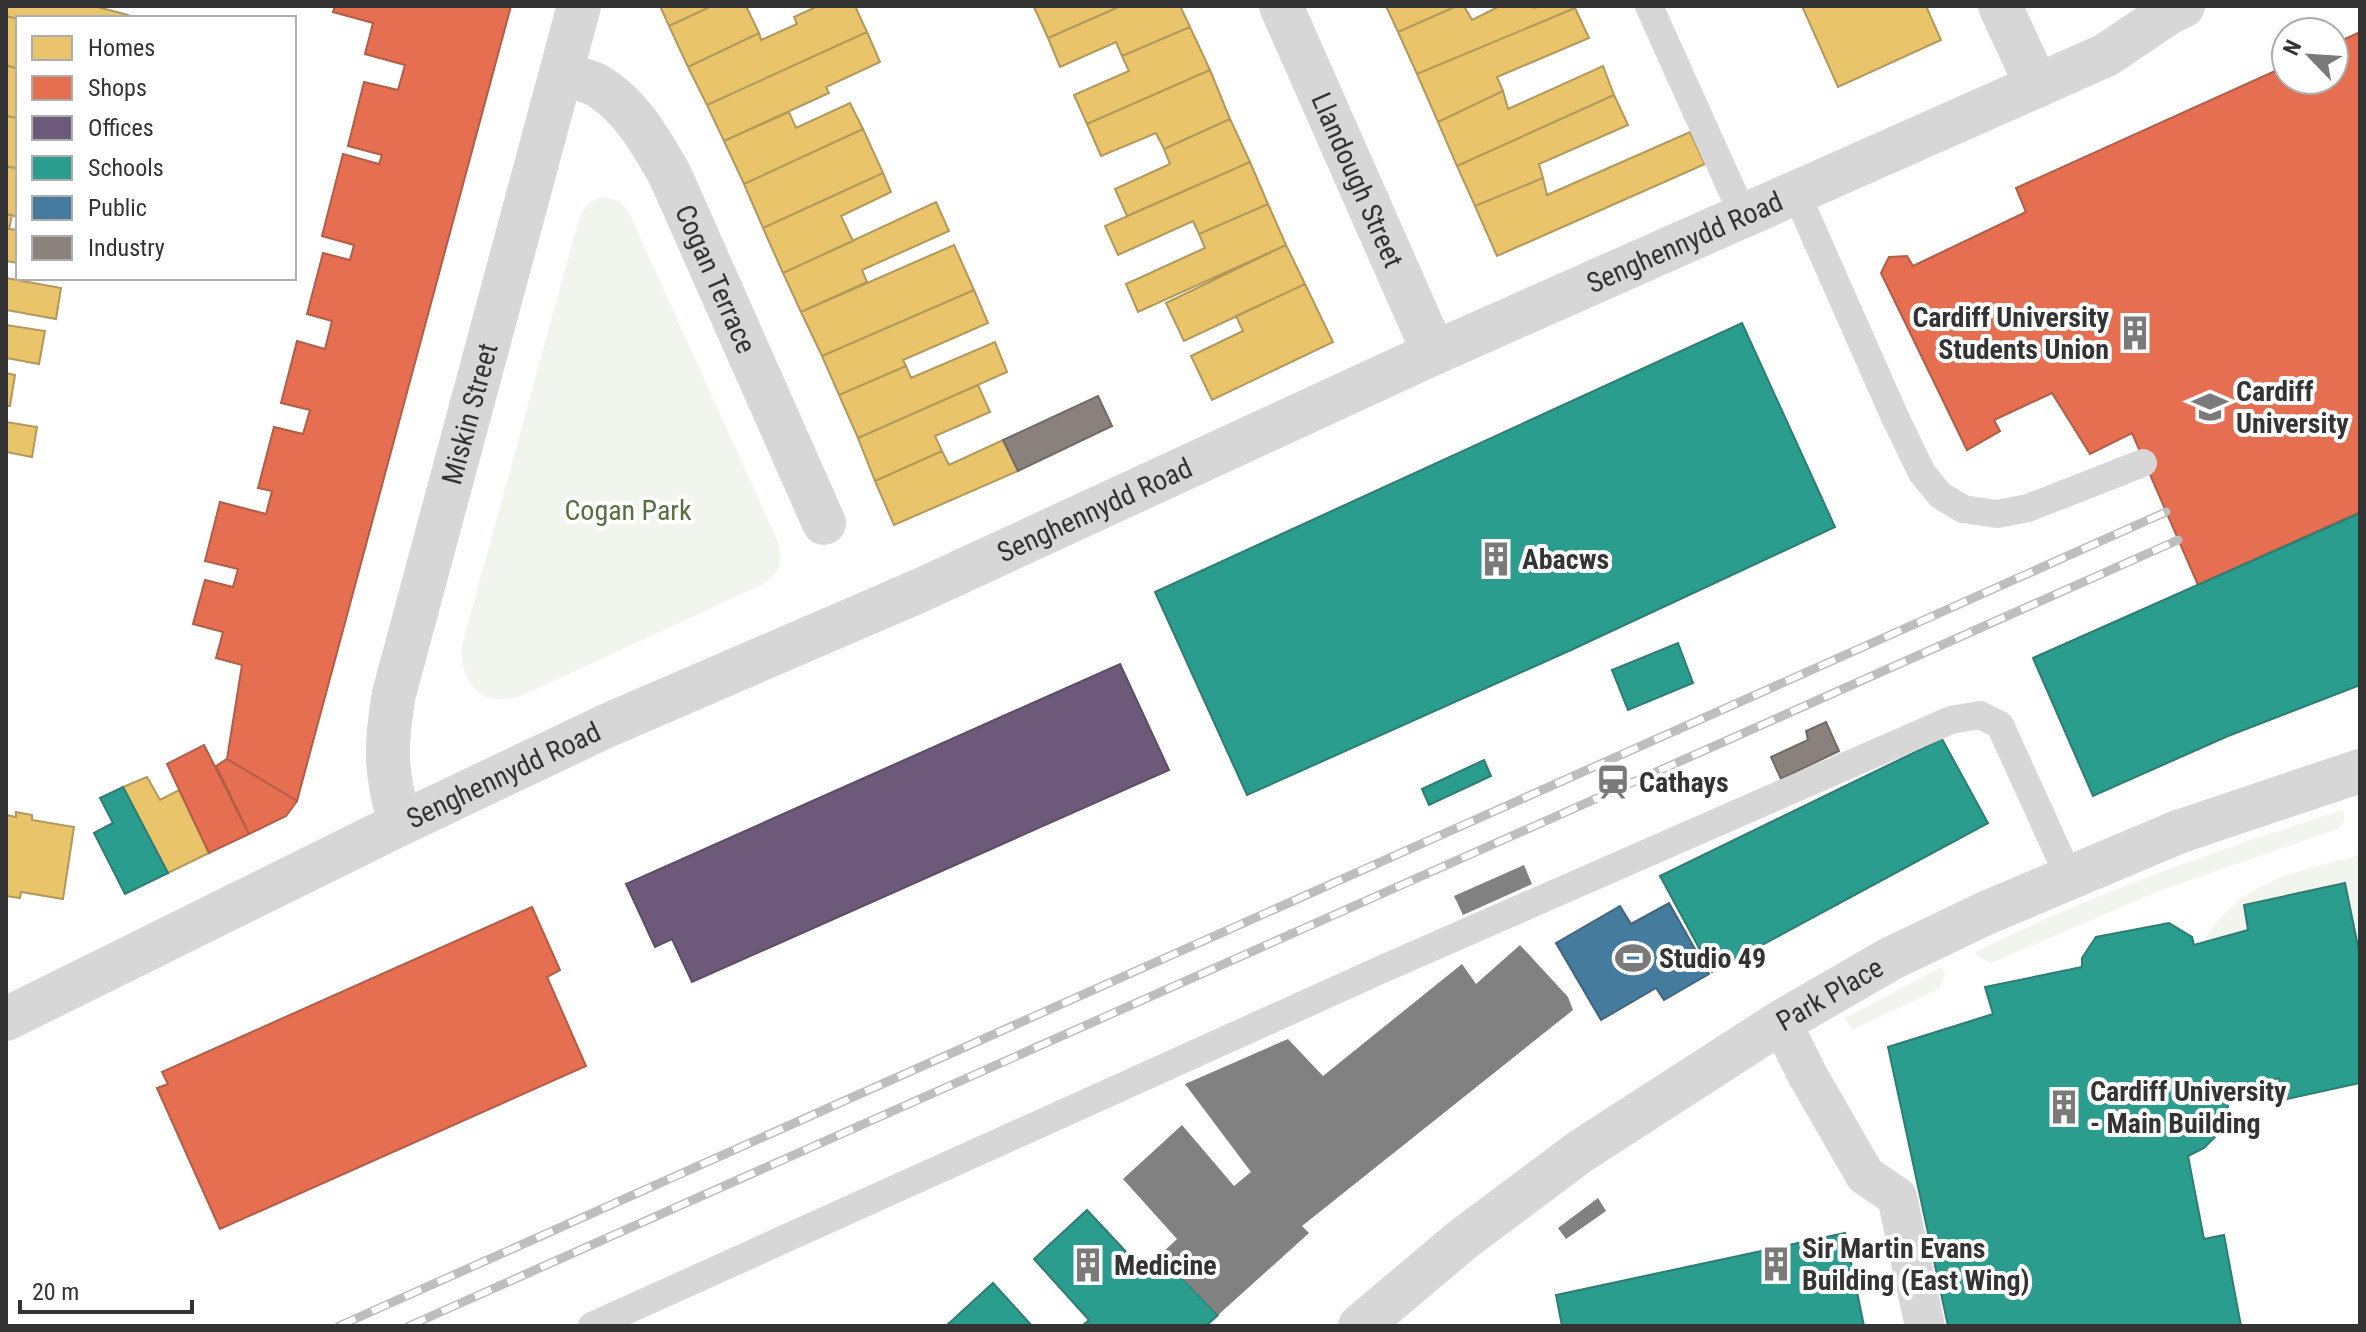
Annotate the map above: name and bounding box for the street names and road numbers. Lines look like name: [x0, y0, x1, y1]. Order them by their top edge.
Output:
street label: Llandough Street: [1305, 87, 1411, 272]
street label: Senghennydd Road: [1582, 184, 1788, 300]
street label: Cogan Terrace: [669, 199, 763, 358]
street label: Miskin Street: [435, 339, 504, 488]
street label: Senghennydd Road: [992, 451, 1197, 569]
street label: Senghennydd Road: [401, 715, 606, 835]
street label: Park Place: [1770, 950, 1889, 1038]

